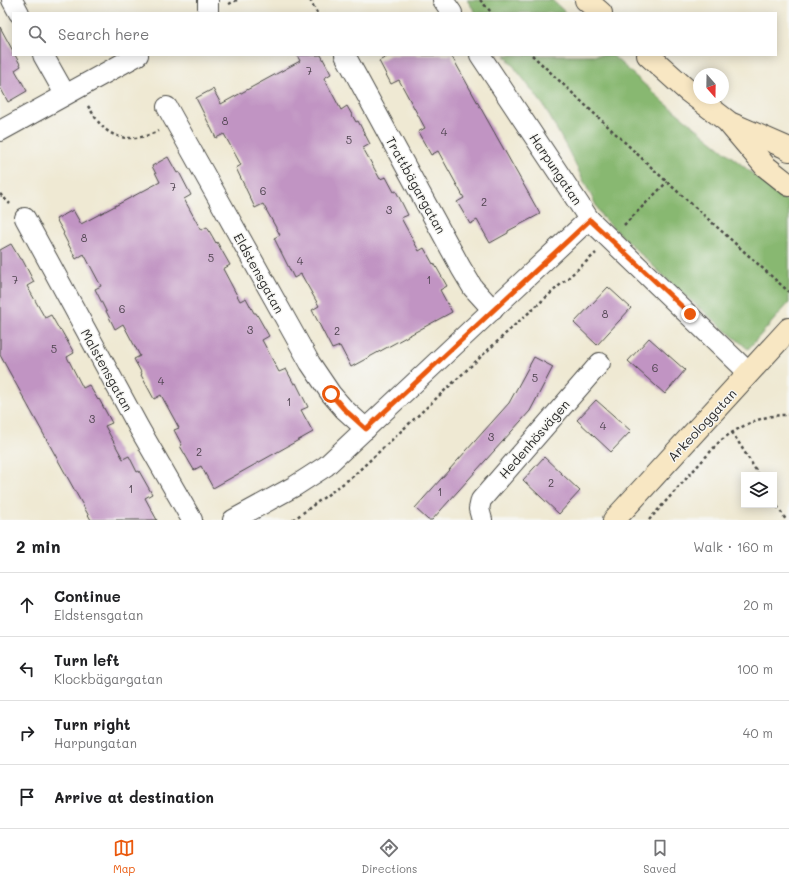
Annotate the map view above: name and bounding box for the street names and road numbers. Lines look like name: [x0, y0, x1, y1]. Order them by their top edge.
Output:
street label: Harpungatan: [526, 130, 587, 208]
street label: Trattbägargatan: [383, 133, 450, 236]
street label: Eldstensgatan: [230, 230, 289, 316]
street label: Malstensgatan: [78, 325, 137, 414]
street label: Arkeologgatan: [664, 385, 740, 465]
street label: Hedenhösvägen: [495, 396, 573, 482]

